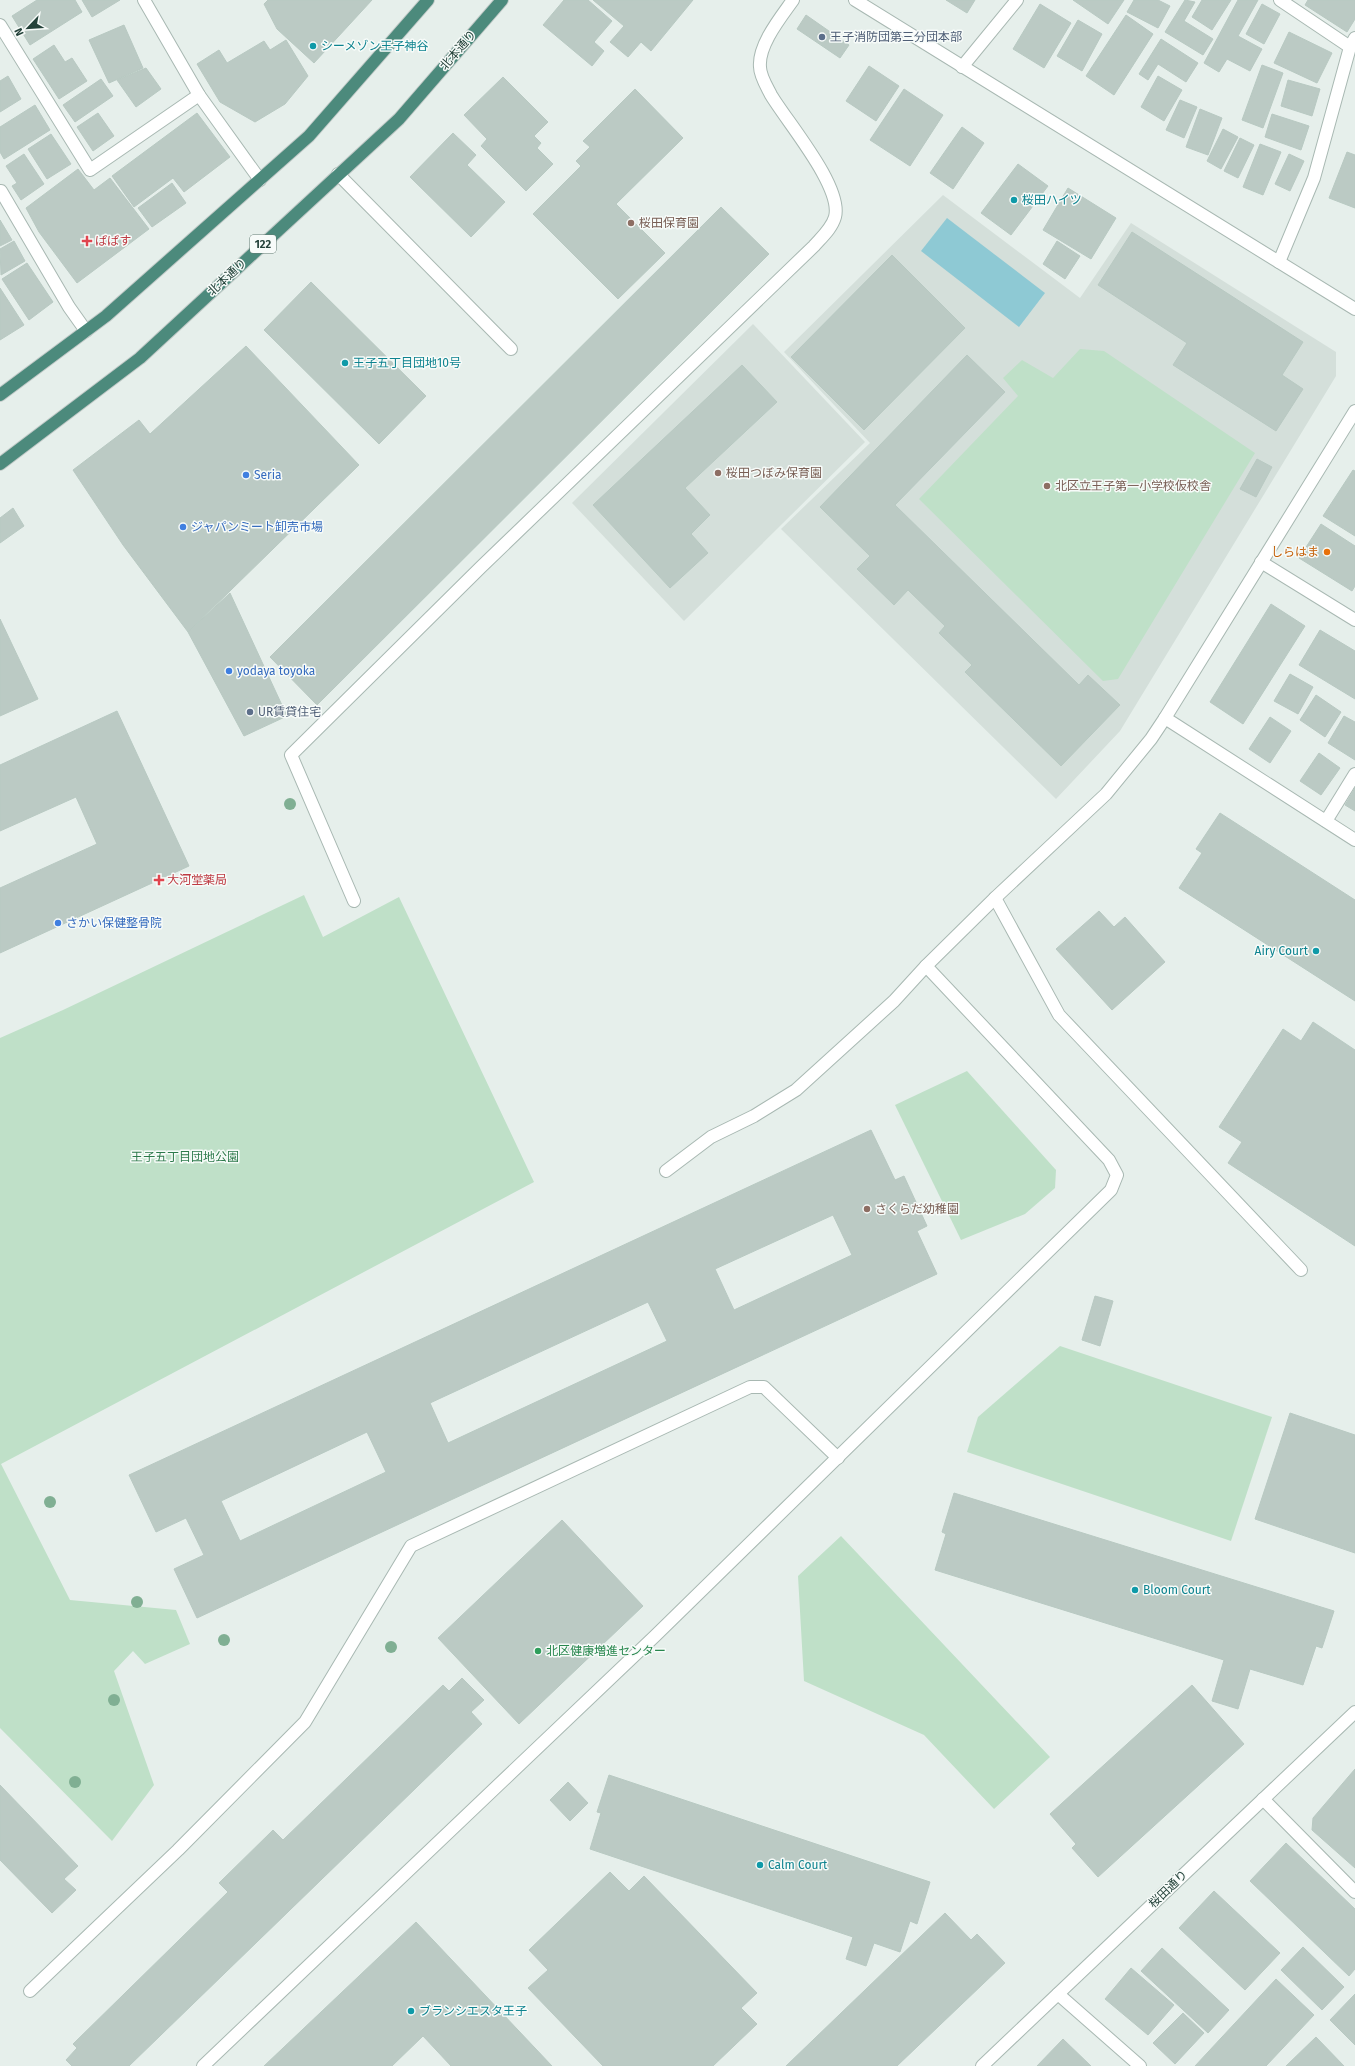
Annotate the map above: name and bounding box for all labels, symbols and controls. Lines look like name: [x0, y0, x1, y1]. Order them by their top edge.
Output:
north arrow: [8, 8, 48, 48]
text: N: [12, 26, 27, 38]
street label: 北本通り: [437, 27, 479, 73]
place label: 王子消防団第三分団本部: [830, 30, 962, 44]
marker: 王子消防団第三分団本部: [817, 32, 827, 42]
place label: シーメゾン王子神谷: [321, 39, 429, 53]
marker: シーメゾン王子神谷: [308, 41, 318, 51]
place label: 桜田ハイツ: [1022, 193, 1082, 207]
marker: 桜田ハイツ: [1009, 195, 1019, 205]
place label: 桜田保育園: [639, 216, 699, 230]
marker: 桜田保育園: [626, 218, 636, 228]
place label: ぱぱす: [95, 234, 131, 248]
road number: 122: [250, 235, 276, 253]
marker: ぱぱす: [82, 236, 92, 246]
street label: 北本通り: [205, 256, 249, 298]
place label: 王子五丁目団地10号: [353, 356, 461, 370]
marker: 王子五丁目団地10号: [340, 358, 350, 368]
place label: 桜田つぼみ保育園: [726, 466, 822, 480]
place label: Seria: [254, 468, 282, 482]
marker: 桜田つぼみ保育園: [713, 468, 723, 478]
marker: Seria: [241, 470, 251, 480]
place label: 北区立王子第一小学校仮校舎: [1055, 479, 1211, 493]
marker: 北区立王子第一小学校仮校舎: [1042, 481, 1052, 491]
place label: ジャパンミート卸売市場: [191, 520, 323, 534]
marker: ジャパンミート卸売市場: [178, 522, 188, 532]
place label: しらはま: [1271, 545, 1319, 559]
marker: しらはま: [1322, 547, 1332, 557]
place label: yodaya toyoka: [237, 664, 315, 678]
marker: yodaya toyoka: [224, 666, 234, 676]
place label: UR賃貸住宅: [258, 705, 321, 719]
marker: UR賃貸住宅: [245, 707, 255, 717]
place label: 大河堂薬局: [167, 873, 227, 887]
marker: 大河堂薬局: [154, 875, 164, 885]
place label: さかい保健整骨院: [66, 916, 162, 930]
marker: さかい保健整骨院: [53, 918, 63, 928]
place label: Airy Court: [1255, 944, 1309, 958]
marker: Airy Court: [1311, 946, 1321, 956]
park label: 王子五丁目団地公園: [131, 1150, 239, 1164]
place label: さくらだ幼稚園: [875, 1202, 959, 1216]
marker: さくらだ幼稚園: [862, 1204, 872, 1214]
place label: Bloom Court: [1143, 1583, 1211, 1597]
marker: Bloom Court: [1130, 1585, 1140, 1595]
place label: 北区健康増進センター: [546, 1644, 666, 1658]
marker: 北区健康増進センター: [533, 1646, 543, 1656]
place label: Calm Court: [768, 1858, 828, 1872]
marker: Calm Court: [755, 1860, 765, 1870]
street label: 桜田通り: [1146, 1867, 1190, 1911]
place label: ブランシエスタ王子: [419, 2004, 527, 2018]
marker: ブランシエスタ王子: [406, 2006, 416, 2016]

